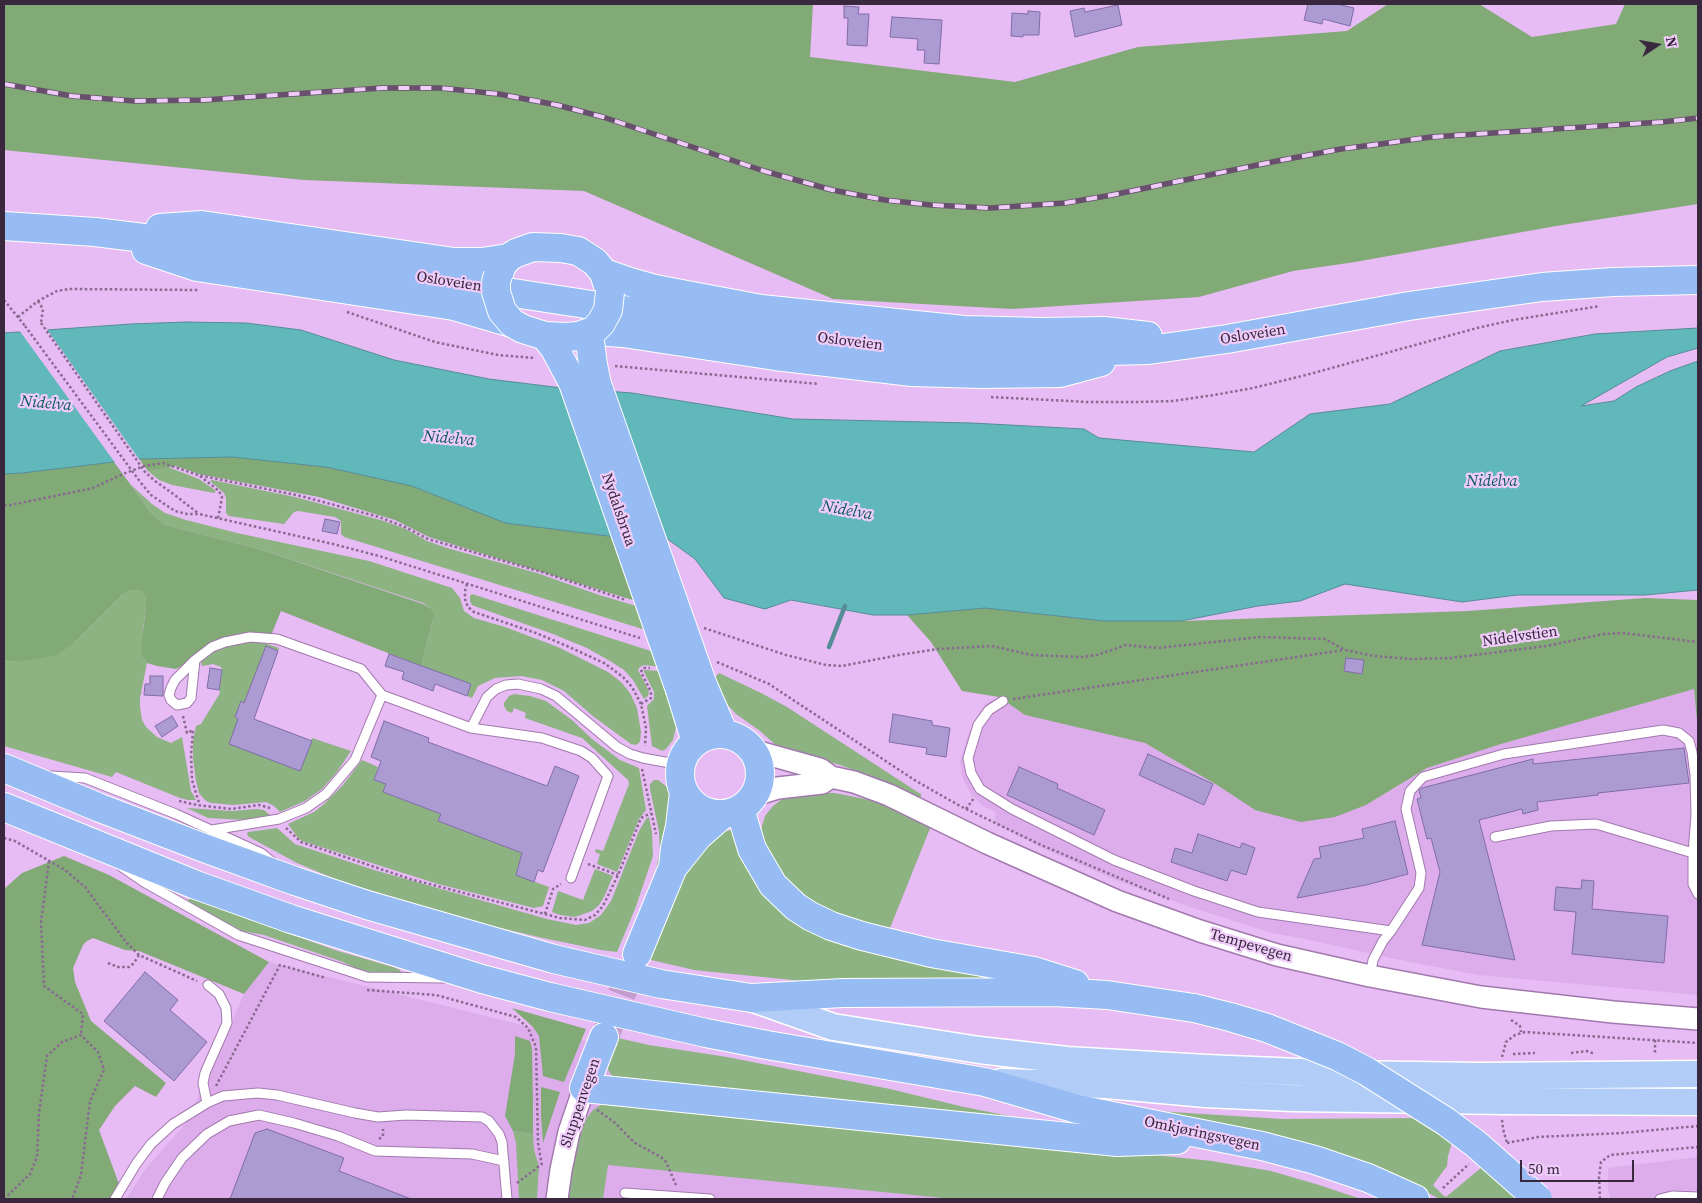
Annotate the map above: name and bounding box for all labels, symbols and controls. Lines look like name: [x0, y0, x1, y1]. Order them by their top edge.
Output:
north arrow: [1632, 20, 1682, 70]
text: N: [1661, 35, 1683, 49]
street label: Osloveien: [415, 268, 483, 296]
street label: Osloveien: [1219, 321, 1287, 349]
street label: Osloveien: [816, 329, 884, 355]
water label: Nidelva: [20, 392, 72, 416]
water label: Nidelva: [423, 427, 475, 451]
street label: Nydalsbrua: [597, 471, 639, 549]
water label: Nidelva: [1466, 472, 1518, 492]
water label: Nidelva: [820, 497, 874, 525]
street label: Nidelvstien: [1481, 623, 1559, 651]
street label: Tempevegen: [1208, 926, 1294, 966]
street label: Sluppenvegen: [557, 1056, 605, 1150]
street label: Omkjøringsvegen: [1142, 1113, 1262, 1155]
scale bar: [1522, 1150, 1636, 1182]
text: 50 m: [1528, 1158, 1560, 1179]

